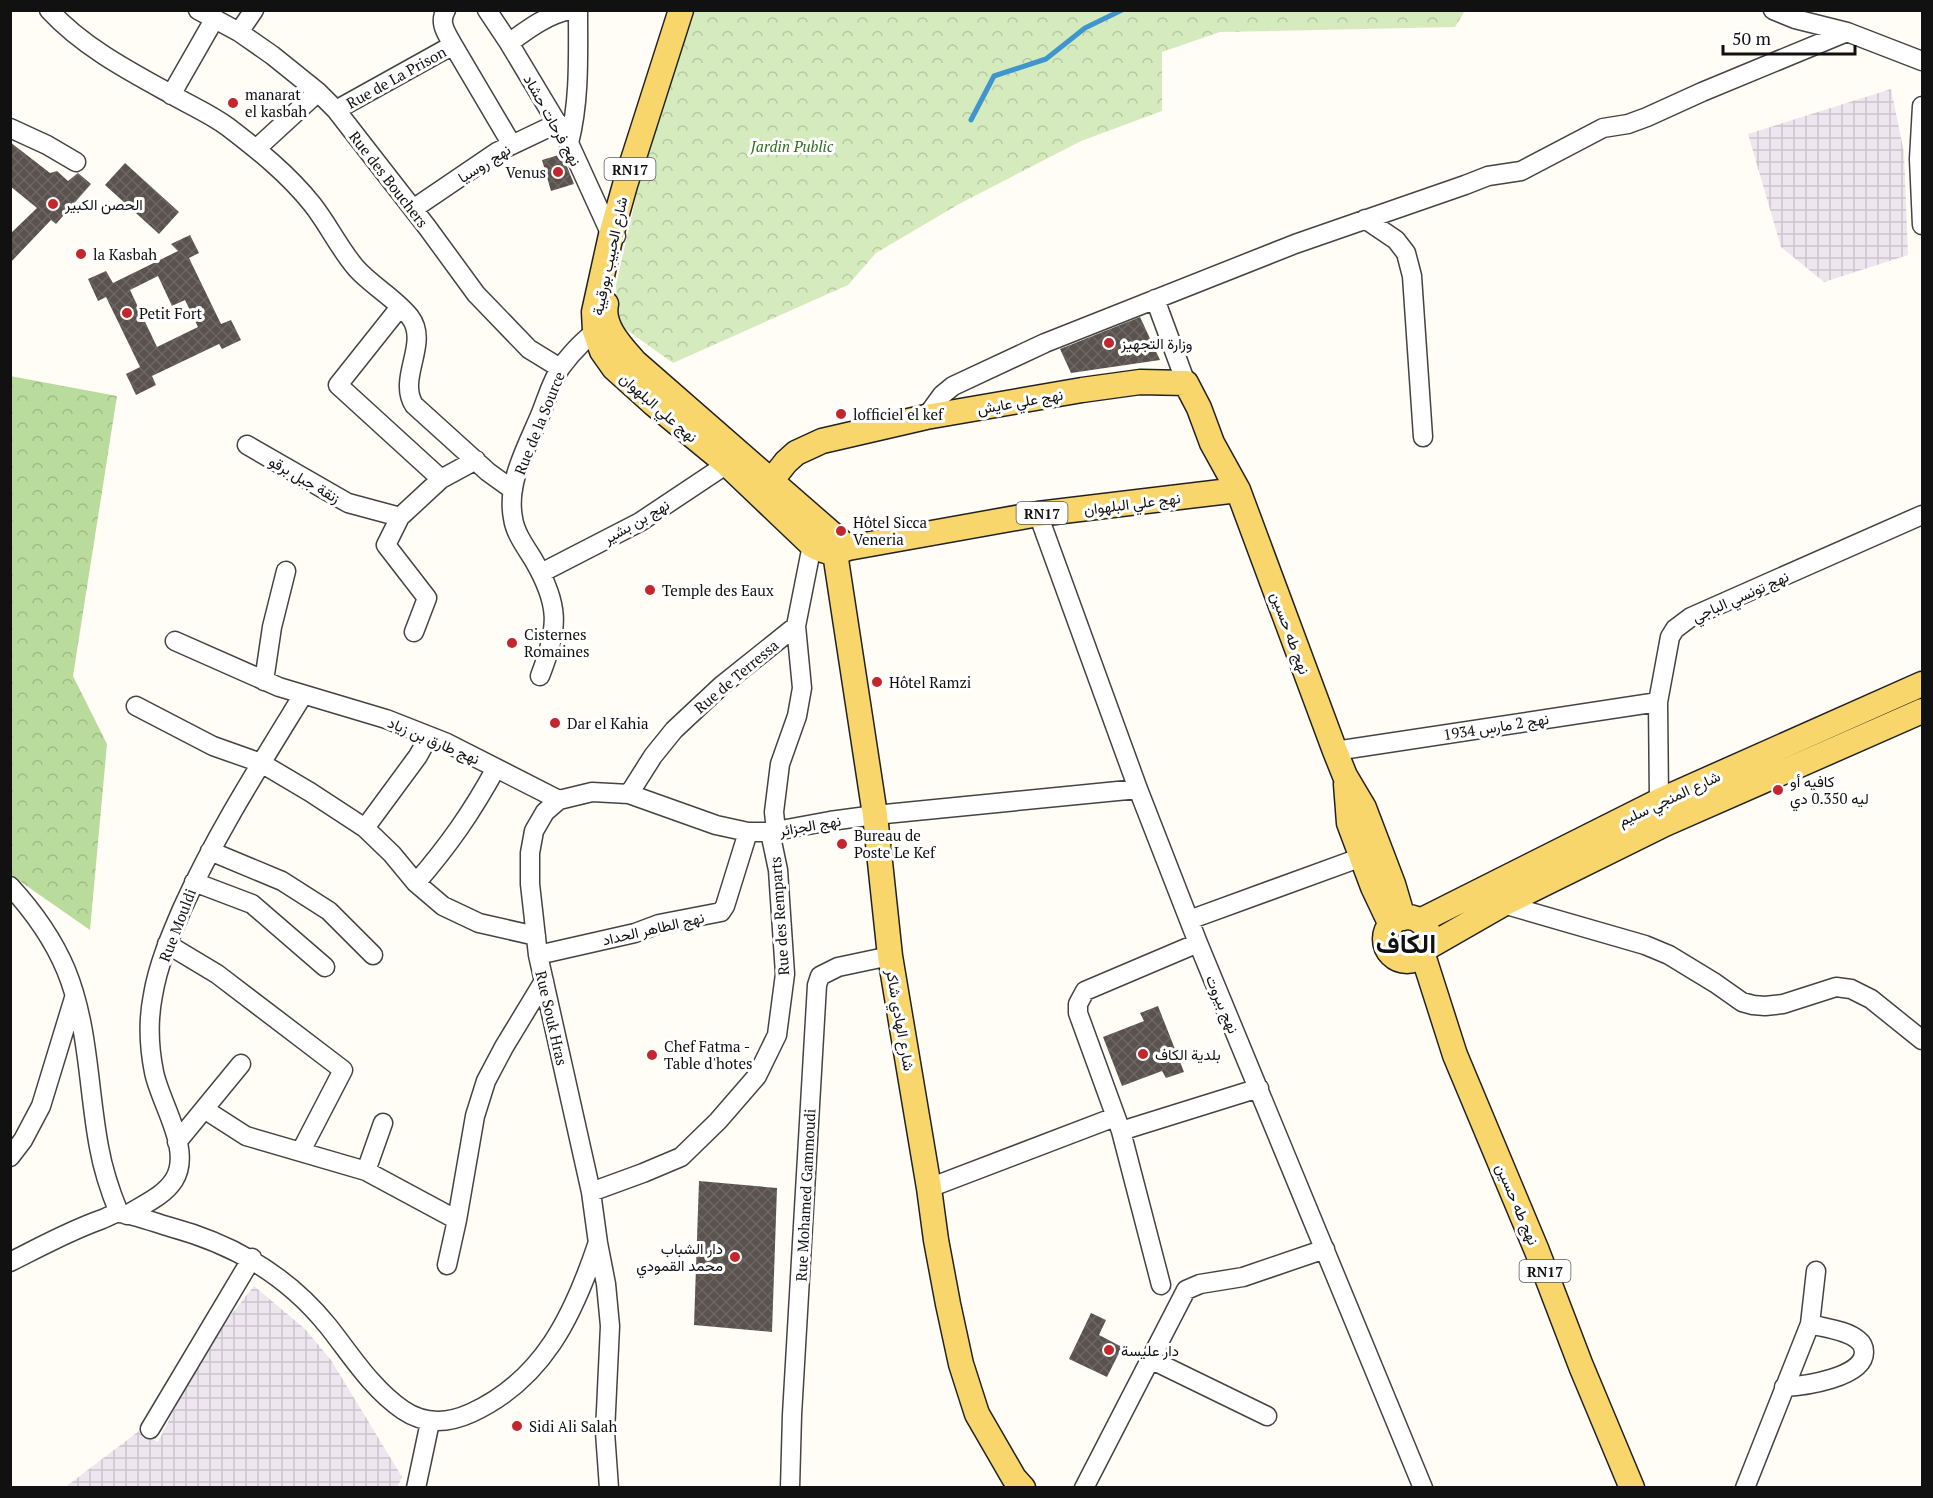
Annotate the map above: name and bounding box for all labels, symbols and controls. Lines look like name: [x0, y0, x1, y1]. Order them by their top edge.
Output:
scale bar: [1723, 18, 1855, 56]
text: 50 m: [1732, 26, 1772, 50]
street label: Rue de La Prison: [343, 41, 450, 113]
street label: نهج فرحات حشاد: [518, 71, 586, 170]
place label: manarat el kasbah: [245, 84, 307, 121]
marker: manarat el kasbah: [226, 96, 240, 110]
street label: Rue des Bouchers: [345, 127, 433, 231]
park label: Jardin Public: [750, 136, 834, 156]
street label: نهج روسيا: [454, 139, 515, 189]
road number: RN17: [604, 158, 656, 180]
place label: Venus: [506, 162, 546, 182]
marker: Venus: [551, 165, 565, 179]
place label: الحصن الكبير: [64, 194, 143, 215]
street label: شارع الحبيب بورقيبة: [587, 195, 633, 317]
marker: الحصن الكبير: [46, 197, 60, 211]
place label: la Kasbah: [93, 244, 157, 264]
marker: la Kasbah: [74, 247, 88, 261]
place label: Petit Fort: [139, 303, 203, 323]
marker: Petit Fort: [120, 306, 134, 320]
place label: وزارة التجهيز: [1120, 333, 1192, 353]
marker: وزارة التجهيز: [1102, 336, 1116, 350]
street label: Rue de la Source: [509, 368, 569, 478]
street label: نهج علي البلهوان: [613, 368, 702, 449]
street label: نهج علي عايش: [976, 384, 1065, 422]
place label: lofficiel el kef: [853, 404, 944, 424]
marker: lofficiel el kef: [834, 407, 848, 421]
street label: زنقة جبل برقو: [266, 451, 344, 507]
street label: نهج علي البلهوان: [1083, 487, 1182, 523]
street label: نهج بن بشير: [598, 494, 674, 550]
road number: RN17: [1016, 502, 1068, 524]
place label: Hôtel Sicca Veneria: [853, 512, 928, 549]
marker: Hôtel Sicca Veneria: [834, 524, 848, 538]
street label: نهج تونسي الباجي: [1688, 566, 1793, 630]
place label: Temple des Eaux: [662, 580, 774, 600]
marker: Temple des Eaux: [643, 583, 657, 597]
street label: نهج طه حسين: [1265, 589, 1315, 678]
place label: Cisternes Romaines: [524, 624, 590, 661]
street label: Rue de Terressa: [690, 635, 783, 717]
marker: Cisternes Romaines: [505, 636, 519, 650]
place label: Hôtel Ramzi: [889, 672, 971, 692]
marker: Hôtel Ramzi: [870, 675, 884, 689]
street label: نهج 2 مارس 1934: [1442, 708, 1551, 746]
street label: نهج طارق بن زياد: [384, 712, 483, 770]
place label: Dar el Kahia: [567, 713, 649, 733]
marker: Dar el Kahia: [548, 716, 562, 730]
street label: شارع المنجي سليم: [1615, 766, 1725, 834]
place label: كافيه أو ليه 0.350 دي: [1790, 771, 1869, 812]
marker: كافيه أو ليه 0.350 دي: [1771, 783, 1785, 797]
street label: نهج الجزائر: [777, 810, 843, 842]
place label: Bureau de Poste Le Kef: [854, 825, 936, 862]
marker: Bureau de Poste Le Kef: [835, 837, 849, 851]
street label: Rue des Remparts: [765, 856, 793, 976]
street label: Rue Mouldi: [154, 886, 200, 964]
street label: نهج الطاهر الحداد: [600, 907, 706, 951]
district label: الكاف: [1376, 925, 1436, 961]
street label: شارع الهادي شاكر: [878, 967, 920, 1073]
street label: Rue Souk Hras: [531, 969, 573, 1067]
street label: نهج بيروت: [1200, 972, 1244, 1037]
place label: Chef Fatma - Table d'hotes: [664, 1036, 753, 1073]
place label: بلدية الكاف: [1155, 1044, 1221, 1064]
marker: بلدية الكاف: [1136, 1047, 1150, 1061]
marker: Chef Fatma - Table d'hotes: [645, 1048, 659, 1062]
street label: Rue Mohamed Gammoudi: [790, 1108, 820, 1282]
street label: نهج طه حسين: [1490, 1160, 1544, 1248]
place label: دار الشباب محمد القمودي: [636, 1238, 723, 1279]
marker: دار الشباب محمد القمودي: [728, 1250, 742, 1264]
road number: RN17: [1520, 1260, 1570, 1282]
place label: دار عليسة: [1121, 1340, 1179, 1360]
marker: دار عليسة: [1102, 1343, 1116, 1357]
place label: Sidi Ali Salah: [529, 1416, 617, 1436]
marker: Sidi Ali Salah: [510, 1419, 524, 1433]

